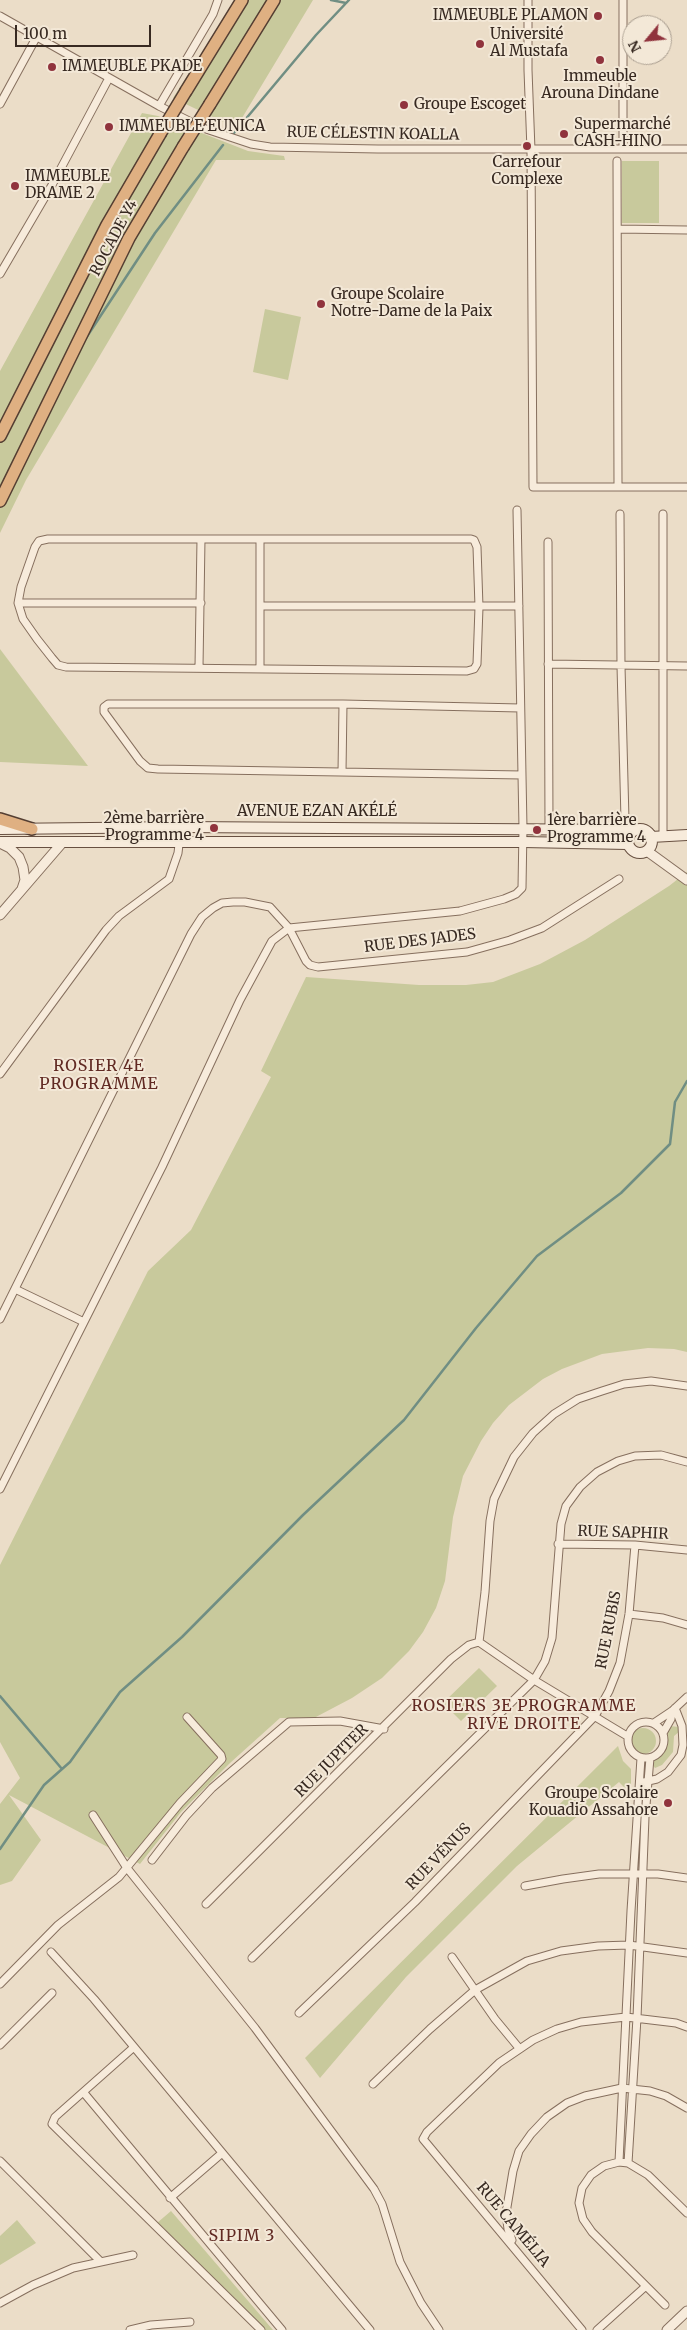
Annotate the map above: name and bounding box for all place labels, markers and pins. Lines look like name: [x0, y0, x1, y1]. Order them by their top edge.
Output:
place label: IMMEUBLE PLAMON: [433, 7, 588, 25]
marker: IMMEUBLE PLAMON: [592, 10, 604, 22]
place label: Université Al Mustafa: [490, 26, 568, 61]
marker: Université Al Mustafa: [474, 38, 486, 50]
marker: Immeuble Arouna Dindane: [594, 54, 606, 66]
place label: IMMEUBLE PKADE: [62, 58, 202, 76]
marker: IMMEUBLE PKADE: [46, 61, 58, 73]
place label: Immeuble Arouna Dindane: [541, 68, 659, 103]
place label: Groupe Escoget: [414, 96, 526, 114]
marker: Groupe Escoget: [398, 99, 410, 111]
place label: Supermarché CASH-HINO: [574, 116, 671, 151]
place label: IMMEUBLE EUNICA: [119, 118, 265, 136]
marker: IMMEUBLE EUNICA: [103, 121, 115, 133]
marker: Supermarché CASH-HINO: [558, 128, 570, 140]
marker: Carrefour Complexe: [521, 140, 533, 152]
place label: Carrefour Complexe: [491, 154, 563, 189]
place label: IMMEUBLE DRAME 2: [25, 168, 110, 203]
marker: IMMEUBLE DRAME 2: [9, 180, 21, 192]
place label: Groupe Scolaire Notre-Dame de la Paix: [331, 286, 492, 321]
marker: Groupe Scolaire Notre-Dame de la Paix: [315, 298, 327, 310]
place label: 2ème barrière Programme 4: [103, 810, 204, 845]
place label: 1ère barrière Programme 4: [547, 812, 646, 847]
marker: 2ème barrière Programme 4: [208, 822, 220, 834]
marker: 1ère barrière Programme 4: [531, 824, 543, 836]
place label: Groupe Scolaire Kouadio Assahore: [529, 1785, 658, 1820]
marker: Groupe Scolaire Kouadio Assahore: [662, 1797, 674, 1809]

